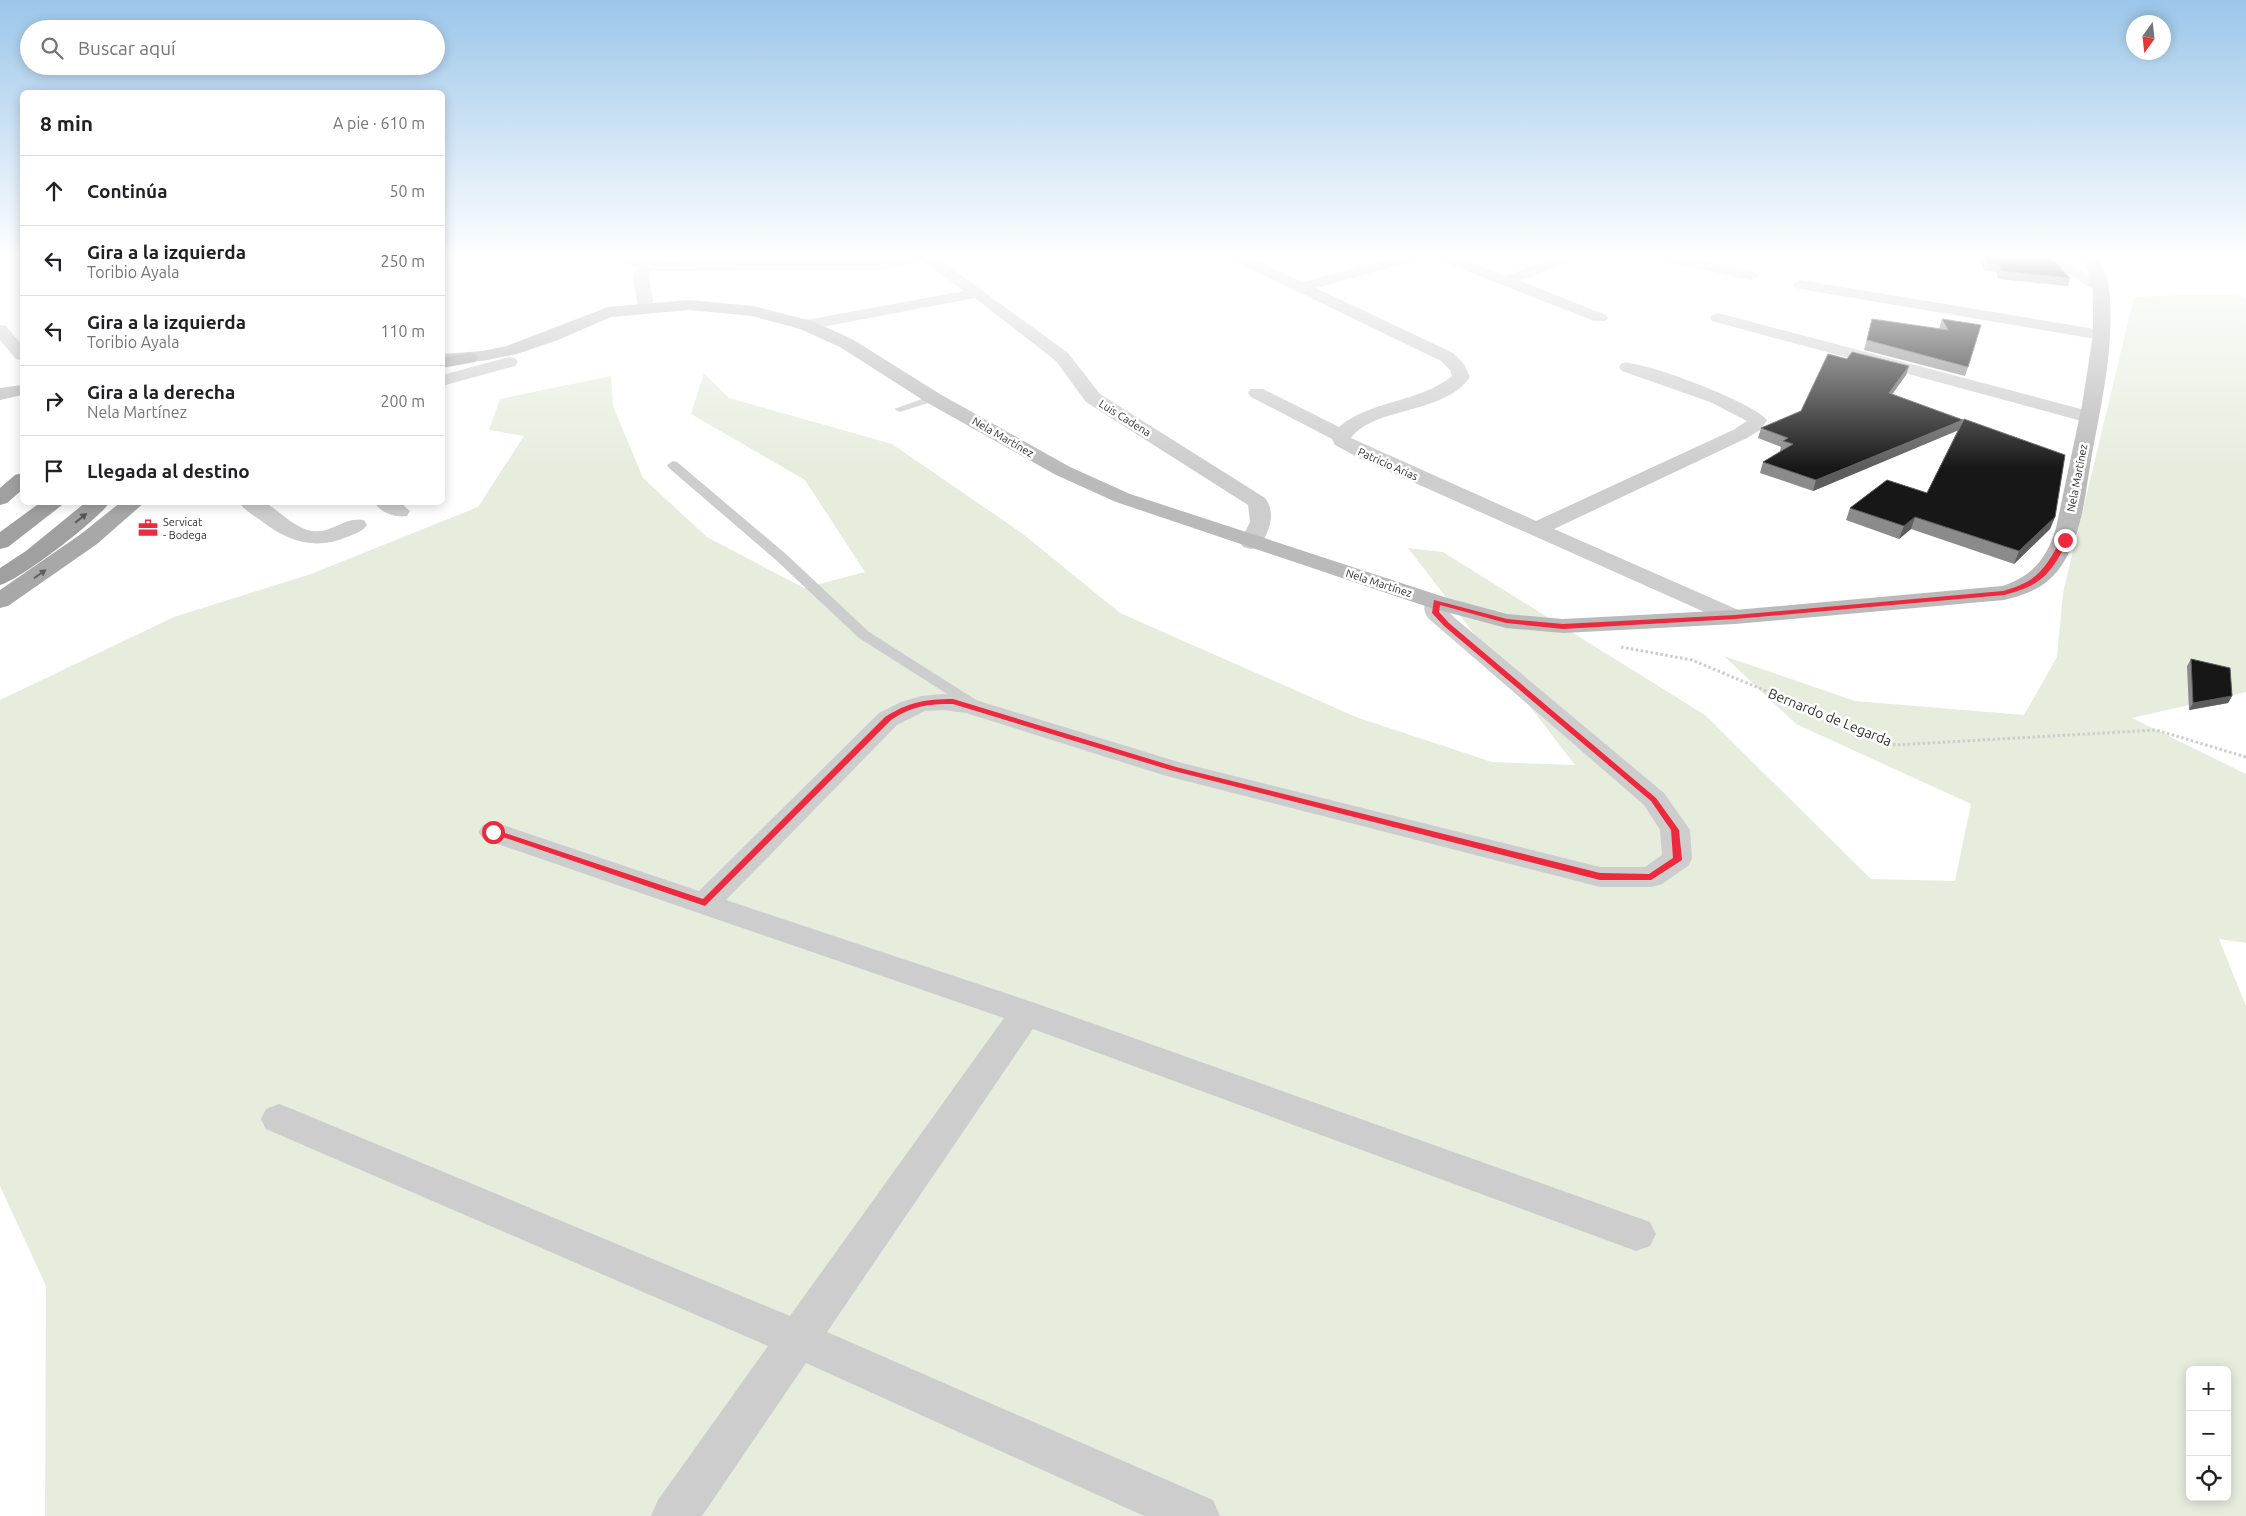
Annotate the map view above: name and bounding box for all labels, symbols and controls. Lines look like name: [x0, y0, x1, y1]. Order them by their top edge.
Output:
north arrow: [2126, 15, 2171, 60]
search box: [20, 20, 445, 75]
icon: search: [38, 34, 66, 62]
text: Buscar aquí: [78, 37, 176, 59]
text: 8 min: [40, 111, 93, 135]
text: A pie · 610 m: [333, 114, 425, 132]
icon: ahead: [40, 177, 68, 205]
text: Continúa: [87, 180, 168, 202]
text: 50 m: [389, 182, 425, 200]
text: Gira a la izquierda: [87, 241, 246, 263]
icon: left: [40, 247, 68, 275]
text: 250 m: [380, 252, 425, 270]
text: Toribio Ayala: [87, 263, 179, 281]
text: Gira a la izquierda: [87, 311, 246, 333]
icon: left: [40, 317, 68, 345]
text: 110 m: [380, 322, 425, 340]
text: Toribio Ayala: [87, 333, 179, 351]
text: Gira a la derecha: [87, 381, 235, 403]
icon: right: [40, 387, 68, 415]
text: 200 m: [380, 392, 425, 410]
street label: Luis Cadena: [1097, 397, 1153, 439]
text: Nela Martínez: [87, 403, 187, 421]
street label: Nela Martínez: [970, 415, 1036, 459]
street label: Nela Martínez: [2065, 443, 2089, 513]
street label: Patricio Arias: [1356, 445, 1420, 483]
icon: arrive: [40, 457, 68, 485]
text: Llegada al destino: [87, 460, 250, 482]
one-way arrow: [75, 512, 88, 523]
place label: Servicat - Bodega: [163, 516, 207, 541]
office icon: Servicat - Bodega: [137, 517, 159, 539]
route end: [2054, 529, 2077, 552]
street label: Nela Martínez: [1344, 567, 1414, 599]
one-way arrow: [33, 569, 47, 579]
street label: Bernardo de Legarda: [1766, 685, 1894, 749]
route start: [482, 821, 505, 844]
map controls: [2186, 1366, 2231, 1501]
button: +: [2186, 1366, 2231, 1411]
button: −: [2186, 1411, 2231, 1456]
button: locate: [2186, 1456, 2231, 1501]

